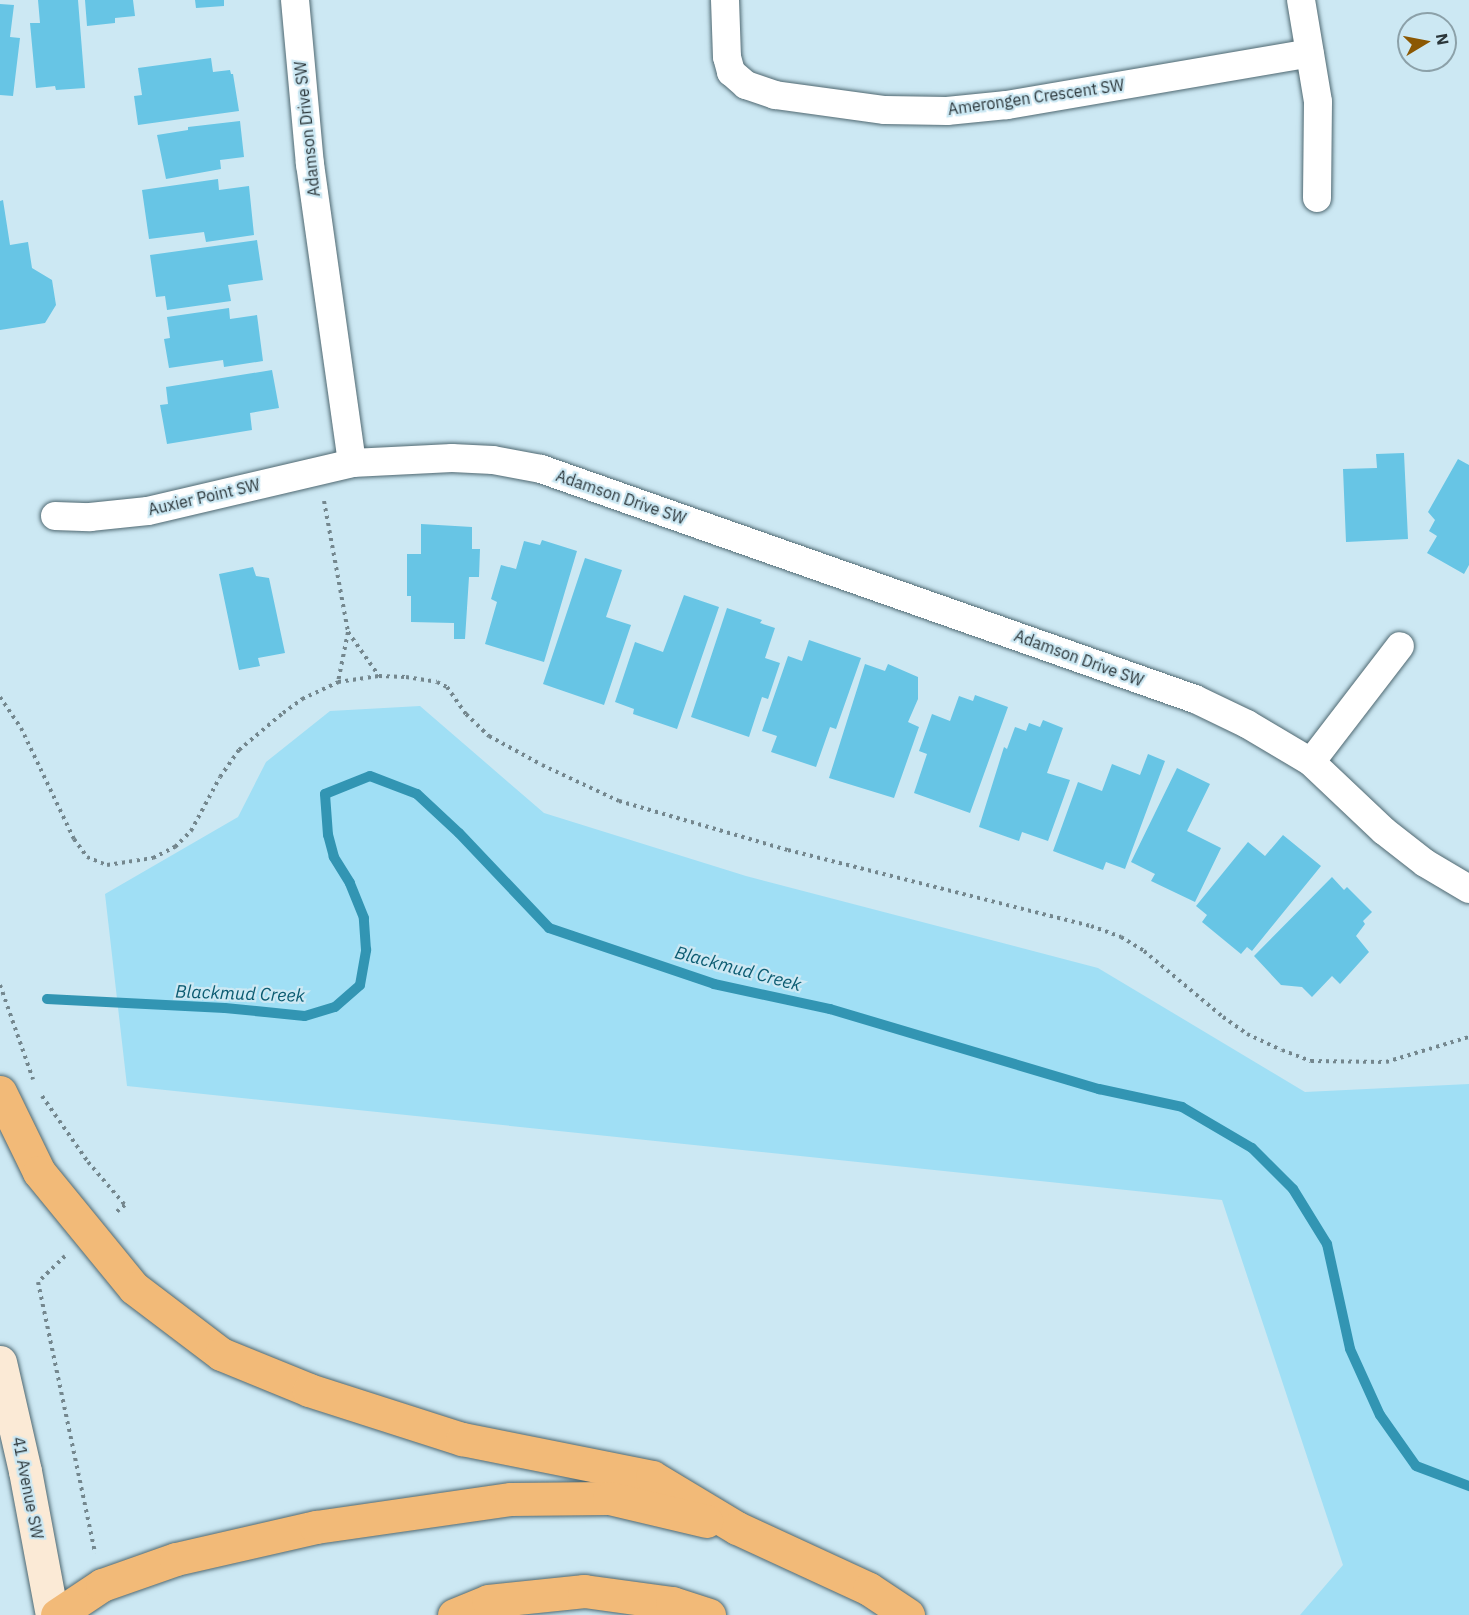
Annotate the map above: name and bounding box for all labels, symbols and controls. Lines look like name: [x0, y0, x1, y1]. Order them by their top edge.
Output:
north arrow: [1397, 12, 1457, 72]
text: N: [1432, 32, 1454, 47]
street label: Adamson Drive SW: [290, 60, 324, 198]
street label: Amerongen Crescent SW: [947, 75, 1125, 119]
street label: Adamson Drive SW: [553, 466, 689, 528]
street label: Auxier Point SW: [146, 475, 262, 519]
street label: Adamson Drive SW: [1012, 626, 1146, 690]
water label: Blackmud Creek: [673, 942, 803, 996]
water label: Blackmud Creek: [175, 981, 305, 1007]
street label: 41 Avenue SW: [9, 1435, 47, 1541]

